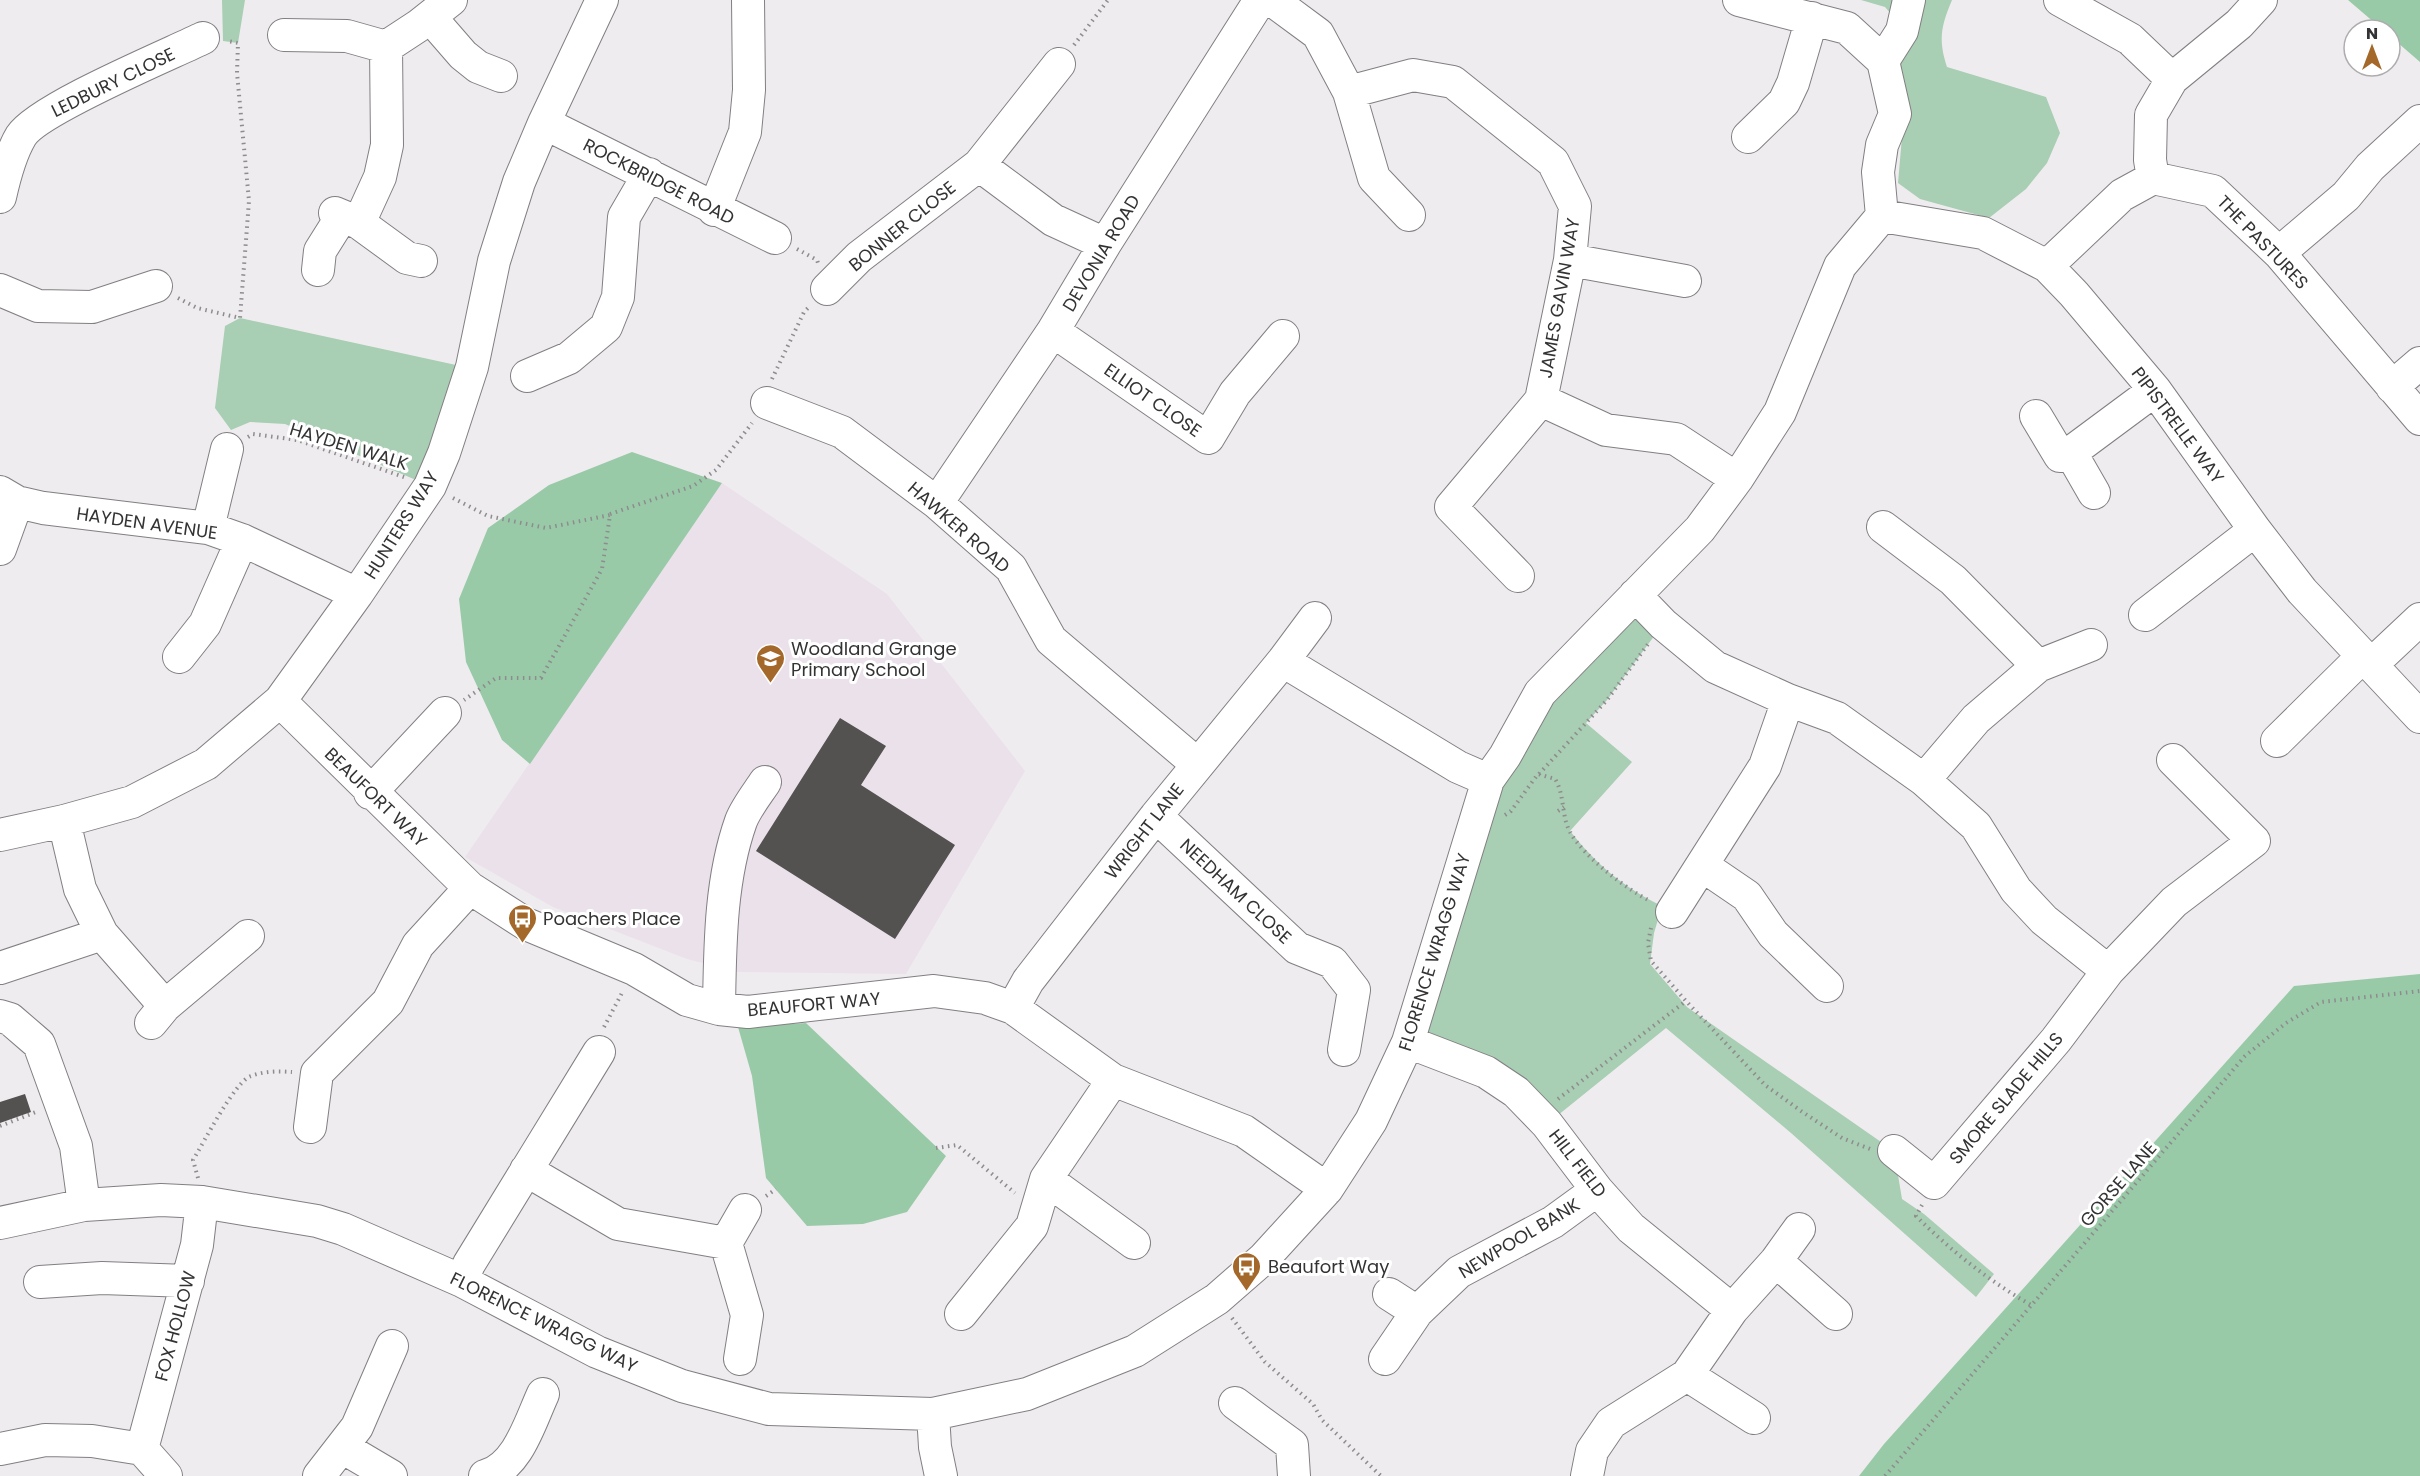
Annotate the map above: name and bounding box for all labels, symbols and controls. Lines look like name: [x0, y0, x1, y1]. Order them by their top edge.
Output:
north arrow: [2342, 18, 2402, 78]
text: N: [2366, 22, 2378, 45]
street label: LEDBURY CLOSE: [47, 41, 179, 123]
street label: ROCKBRIDGE ROAD: [579, 132, 739, 230]
street label: BONNER CLOSE: [843, 175, 961, 277]
street label: THE PASTURES: [2212, 189, 2314, 295]
street label: DEVONIA ROAD: [1056, 190, 1146, 316]
street label: JAMES GAVIN WAY: [1533, 215, 1585, 380]
street label: ELLIOT CLOSE: [1099, 357, 1207, 443]
street label: PIPISTRELLE WAY: [2126, 362, 2230, 489]
street label: HAYDEN WALK: [287, 416, 412, 476]
street label: HUNTERS WAY: [358, 466, 444, 584]
street label: HAWKER ROAD: [903, 476, 1015, 578]
street label: HAYDEN AVENUE: [75, 501, 219, 545]
place label: Woodland Grange Primary School: [791, 636, 957, 682]
school or university icon: Woodland Grange Primary School: [754, 642, 786, 684]
street label: BEAUFORT WAY: [319, 742, 433, 853]
street label: WRIGHT LANE: [1099, 778, 1189, 884]
street label: NEEDHAM CLOSE: [1175, 833, 1297, 949]
street label: FLORENCE WRAGG WAY: [1392, 850, 1476, 1054]
bus stop icon: Poachers Place: [506, 902, 538, 944]
place label: Poachers Place: [543, 906, 681, 931]
street label: BEAUFORT WAY: [746, 986, 882, 1022]
street label: SMORE SLADE HILLS: [1943, 1027, 2069, 1169]
street label: HILL FIELD: [1543, 1124, 1613, 1202]
street label: GORSE LANE: [2074, 1136, 2162, 1232]
street label: NEWPOOL BANK: [1454, 1192, 1584, 1284]
bus stop icon: Beaufort Way: [1231, 1250, 1263, 1292]
place label: Beaufort Way: [1268, 1254, 1389, 1279]
street label: FLORENCE WRAGG WAY: [446, 1266, 642, 1378]
street label: FOX HOLLOW: [148, 1268, 202, 1384]

